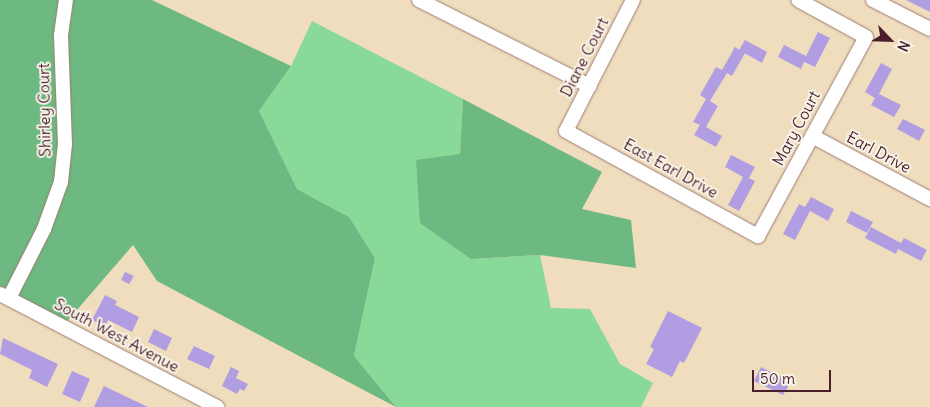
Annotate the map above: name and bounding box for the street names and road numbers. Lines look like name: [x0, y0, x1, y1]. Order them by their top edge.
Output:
street label: Diane Court: [556, 14, 612, 100]
street label: Shirley Court: [34, 63, 54, 157]
street label: Mary Court: [768, 87, 824, 169]
street label: Earl Drive: [844, 127, 914, 177]
street label: East Earl Drive: [620, 134, 722, 202]
street label: South West Avenue: [51, 294, 183, 376]

